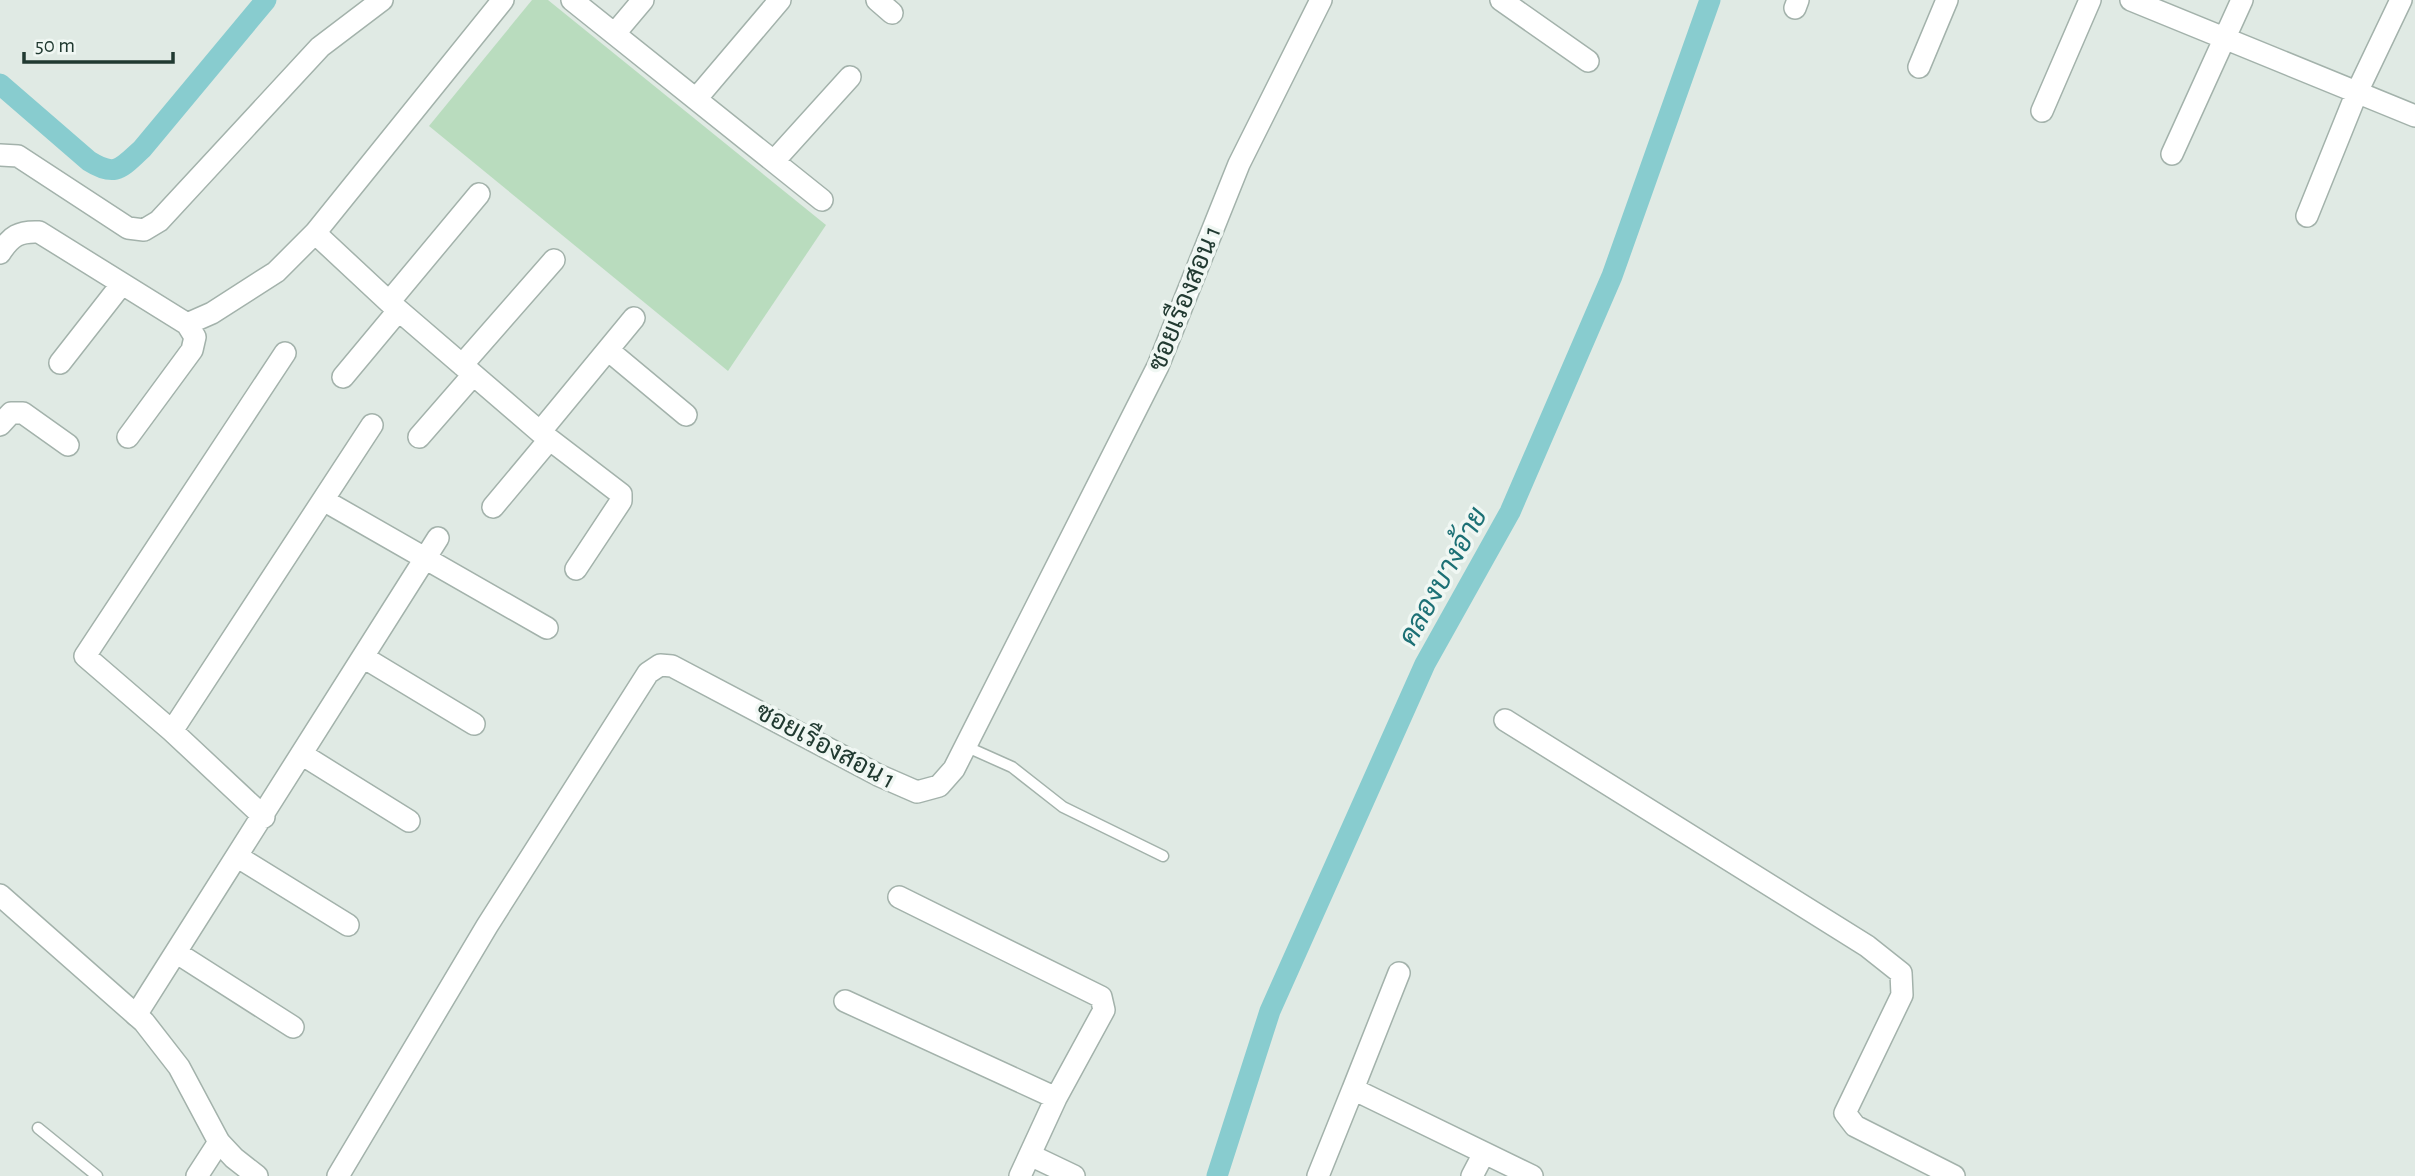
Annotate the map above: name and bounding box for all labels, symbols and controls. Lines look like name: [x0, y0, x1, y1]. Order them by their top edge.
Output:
scale bar: [24, 21, 173, 65]
text: 50 m: [35, 35, 75, 56]
street label: ซอยเรืองสอน 1: [1140, 221, 1226, 375]
water label: คลองบางอ้าย: [1388, 500, 1493, 651]
street label: ซอยเรืองสอน 1: [751, 695, 901, 794]

